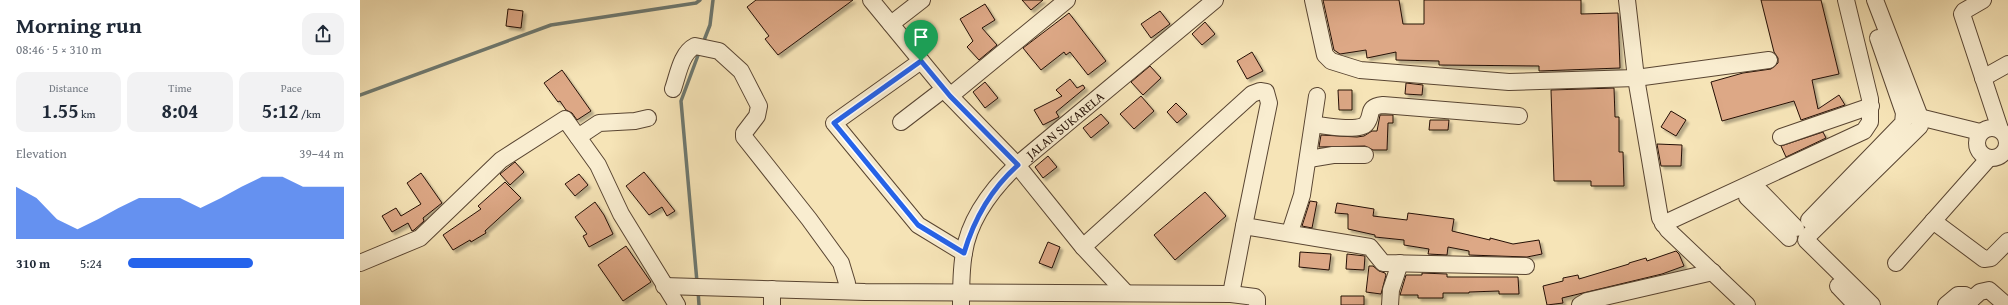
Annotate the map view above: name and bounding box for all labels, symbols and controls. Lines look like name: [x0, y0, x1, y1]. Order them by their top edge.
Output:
text: Morning run: [16, 9, 142, 41]
button: share: [302, 13, 344, 55]
pin: [904, 20, 938, 61]
icon: arrive: [910, 26, 932, 48]
text: 08:46 · 5 × 310 m: [16, 40, 102, 59]
text: Distance: [49, 80, 88, 96]
text: Time: [168, 80, 192, 96]
text: Pace: [281, 80, 302, 96]
street label: JALAN SUKARELA: [1020, 87, 1108, 165]
text: 1.55: [42, 96, 79, 125]
text: 8:04: [162, 96, 198, 125]
text: 5:12: [262, 96, 299, 125]
text: km: [79, 106, 96, 122]
text: /km: [299, 106, 321, 122]
text: Elevation: [16, 144, 67, 163]
text: 39–44 m: [299, 144, 344, 163]
text: 310 m: [16, 254, 50, 273]
text: 5:24: [80, 254, 102, 273]

